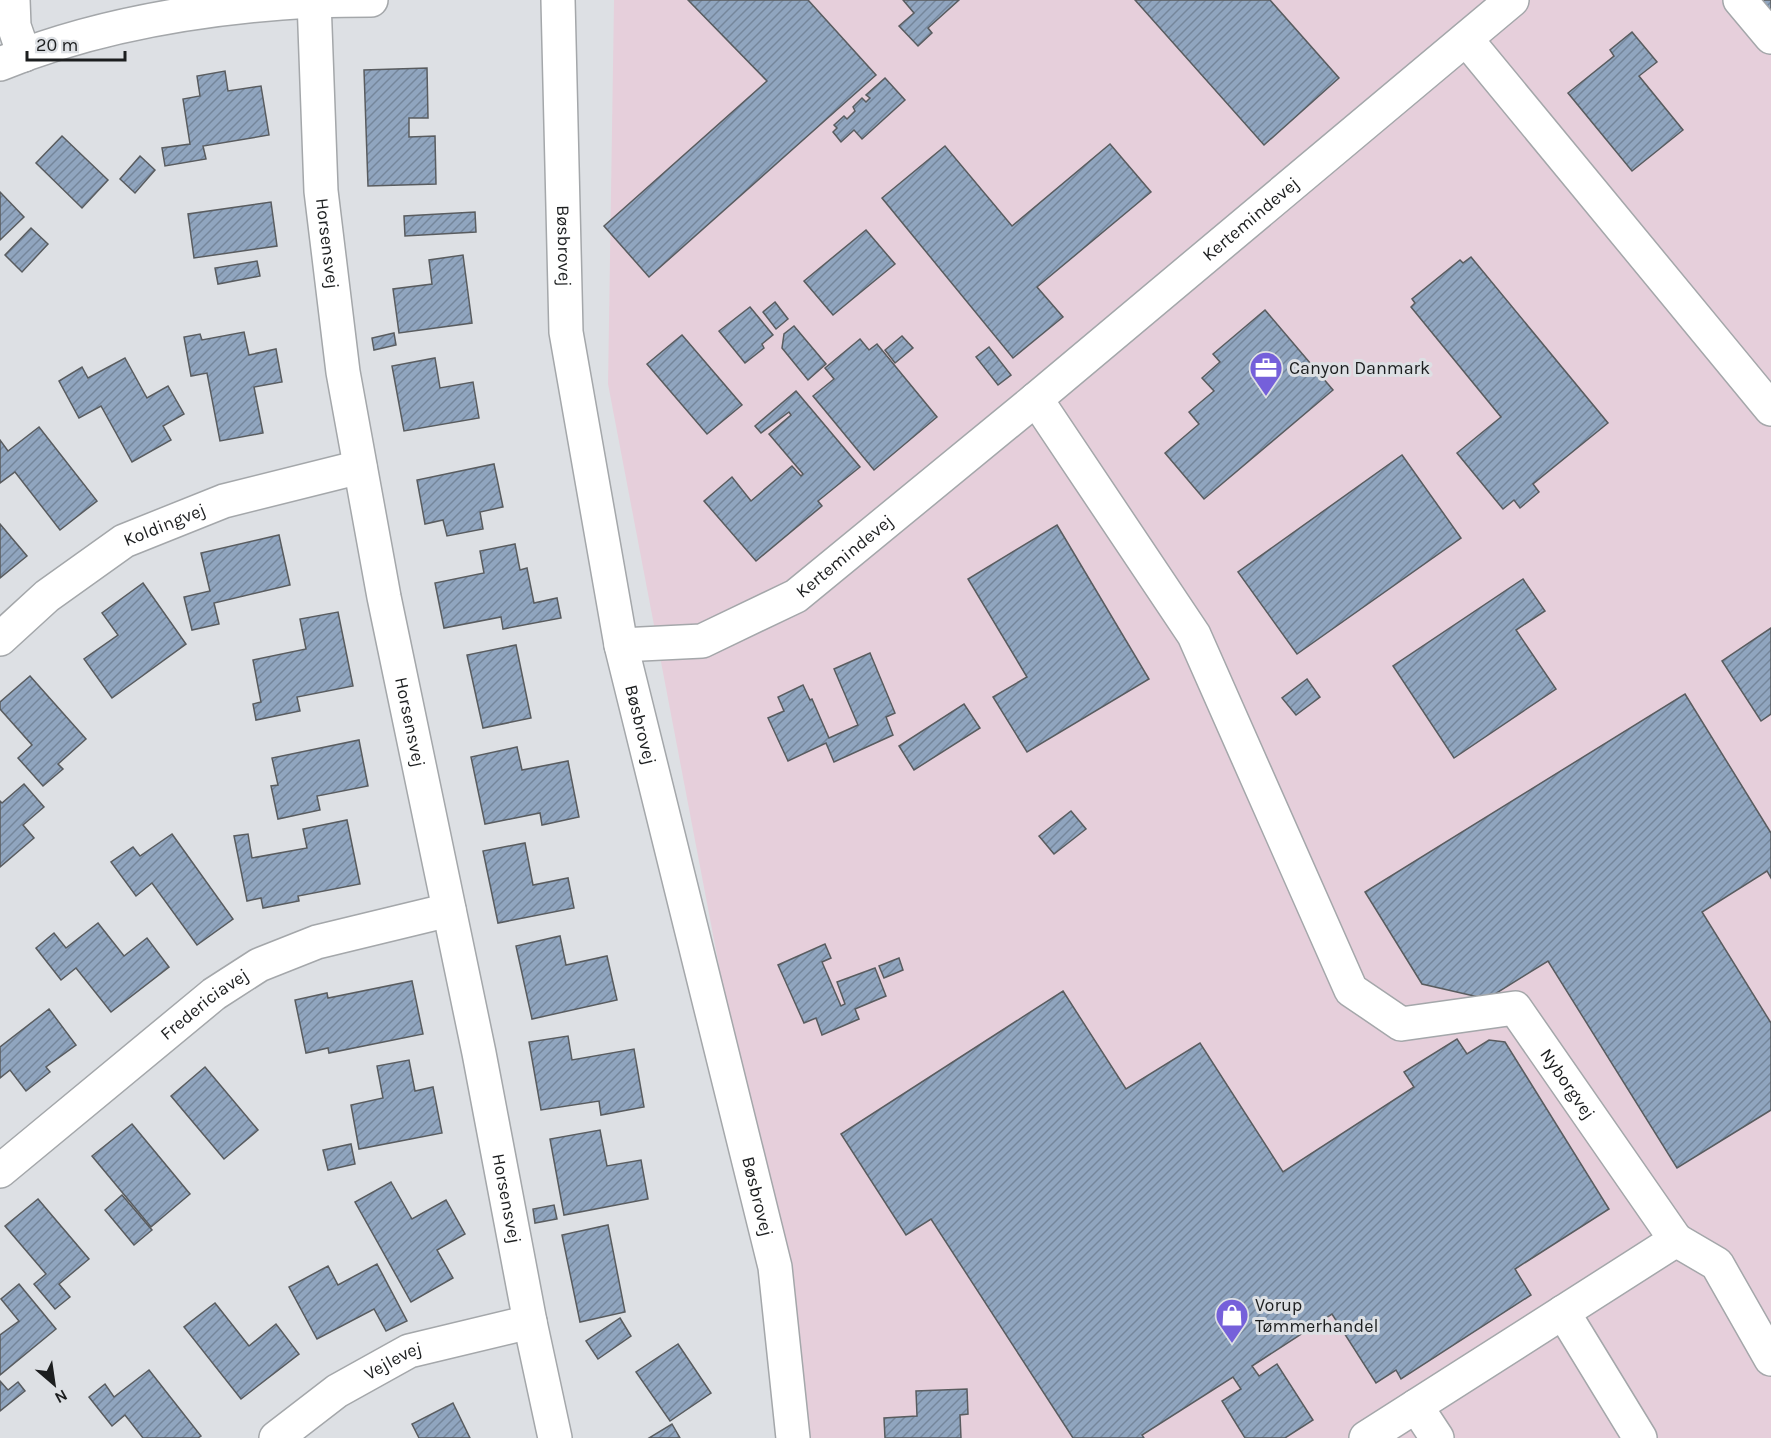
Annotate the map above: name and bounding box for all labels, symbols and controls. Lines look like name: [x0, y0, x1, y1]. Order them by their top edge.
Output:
scale bar: [27, 24, 124, 62]
text: 20 m: [36, 34, 78, 56]
street label: Kertemindevej: [1198, 172, 1304, 266]
street label: Horsensvej: [311, 197, 344, 290]
street label: Bøsbrovej: [552, 205, 576, 287]
office icon: Canyon Danmark: [1248, 350, 1284, 397]
place label: Canyon Danmark: [1289, 357, 1430, 379]
street label: Koldingvej: [120, 498, 209, 551]
street label: Kertemindevej: [791, 510, 898, 603]
street label: Horsensvej: [390, 675, 430, 769]
street label: Bøsbrovej: [620, 683, 661, 767]
street label: Fredericiavej: [156, 964, 253, 1045]
street label: Nyborgvej: [1535, 1044, 1600, 1124]
street label: Horsensvej: [487, 1151, 526, 1245]
street label: Bøsbrovej: [737, 1154, 778, 1239]
place label: Vorup Tømmerhandel: [1255, 1294, 1378, 1337]
shop icon: Vorup Tømmerhandel: [1214, 1297, 1250, 1344]
street label: Vejlevej: [360, 1337, 424, 1385]
north arrow: [24, 1354, 84, 1414]
text: N: [51, 1386, 71, 1408]

